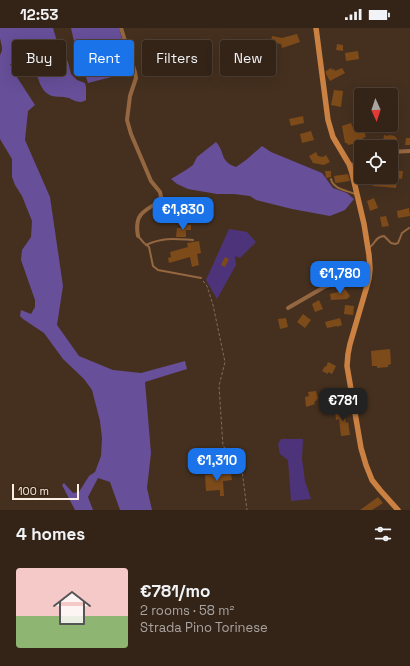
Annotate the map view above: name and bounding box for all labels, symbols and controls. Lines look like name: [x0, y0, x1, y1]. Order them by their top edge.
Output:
text: 12:53: [20, 5, 58, 24]
chip: Buy: [12, 40, 66, 76]
chip: Rent: [74, 40, 134, 76]
chip: Filters: [142, 40, 212, 76]
chip: New: [220, 40, 276, 76]
north arrow: [354, 88, 398, 132]
map controls: [354, 88, 398, 184]
button: locate: [354, 140, 398, 184]
pin: €1,830: [150, 197, 216, 231]
text: €1,830: [162, 201, 204, 218]
pin: €1,780: [307, 261, 373, 295]
text: €1,780: [319, 265, 361, 282]
pin: €781: [319, 388, 367, 422]
text: €781: [328, 392, 358, 409]
pin: €1,310: [184, 448, 250, 482]
text: €1,310: [197, 452, 237, 469]
scale bar: [12, 482, 79, 501]
text: 100 m: [18, 484, 49, 498]
text: 4 homes: [16, 523, 85, 545]
icon: filters: [372, 523, 394, 545]
text: €781/mo: [140, 580, 210, 602]
icon: home: [48, 584, 96, 632]
text: 2 rooms · 58 m²: [140, 602, 234, 619]
text: Strada Pino Torinese: [140, 619, 268, 636]

